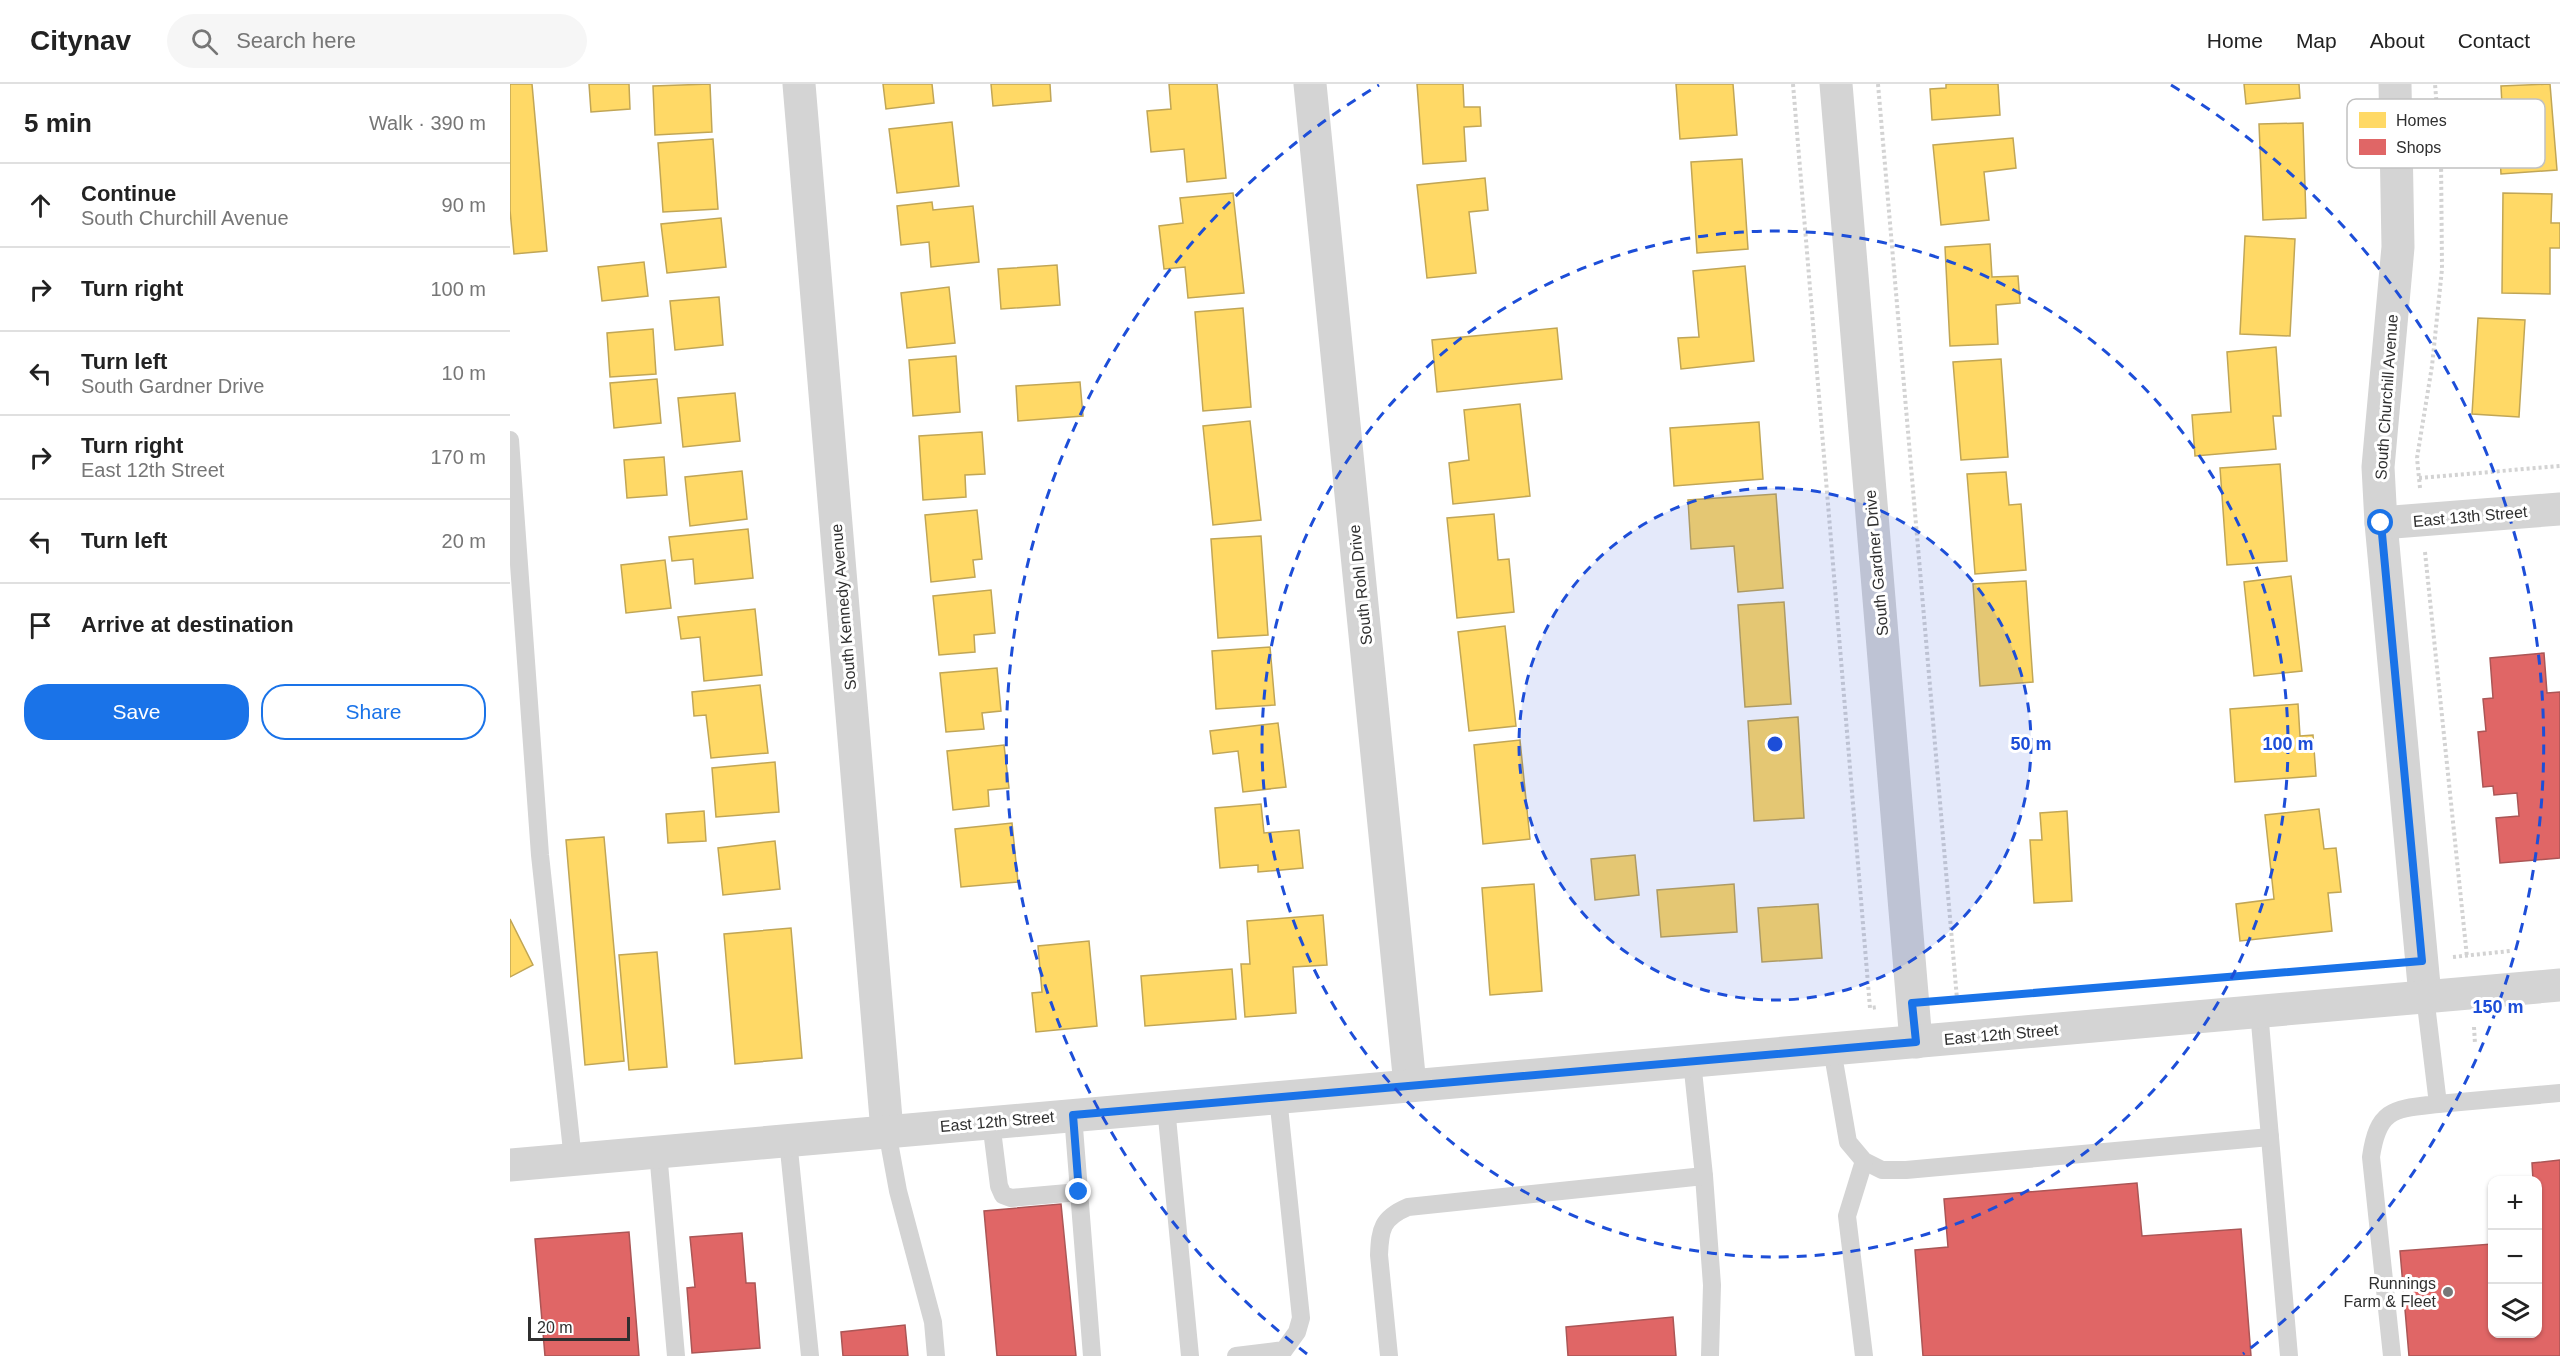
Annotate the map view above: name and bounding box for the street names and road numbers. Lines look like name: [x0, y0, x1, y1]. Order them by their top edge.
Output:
street label: South Churchill Avenue: [2372, 314, 2401, 480]
street label: South Gardner Drive: [1862, 489, 1891, 637]
street label: East 13th Street: [2412, 503, 2528, 530]
street label: South Kennedy Avenue: [828, 523, 859, 691]
street label: South Rohl Drive: [1346, 524, 1375, 646]
street label: East 12th Street: [1943, 1021, 2059, 1048]
street label: East 12th Street: [939, 1108, 1055, 1135]

